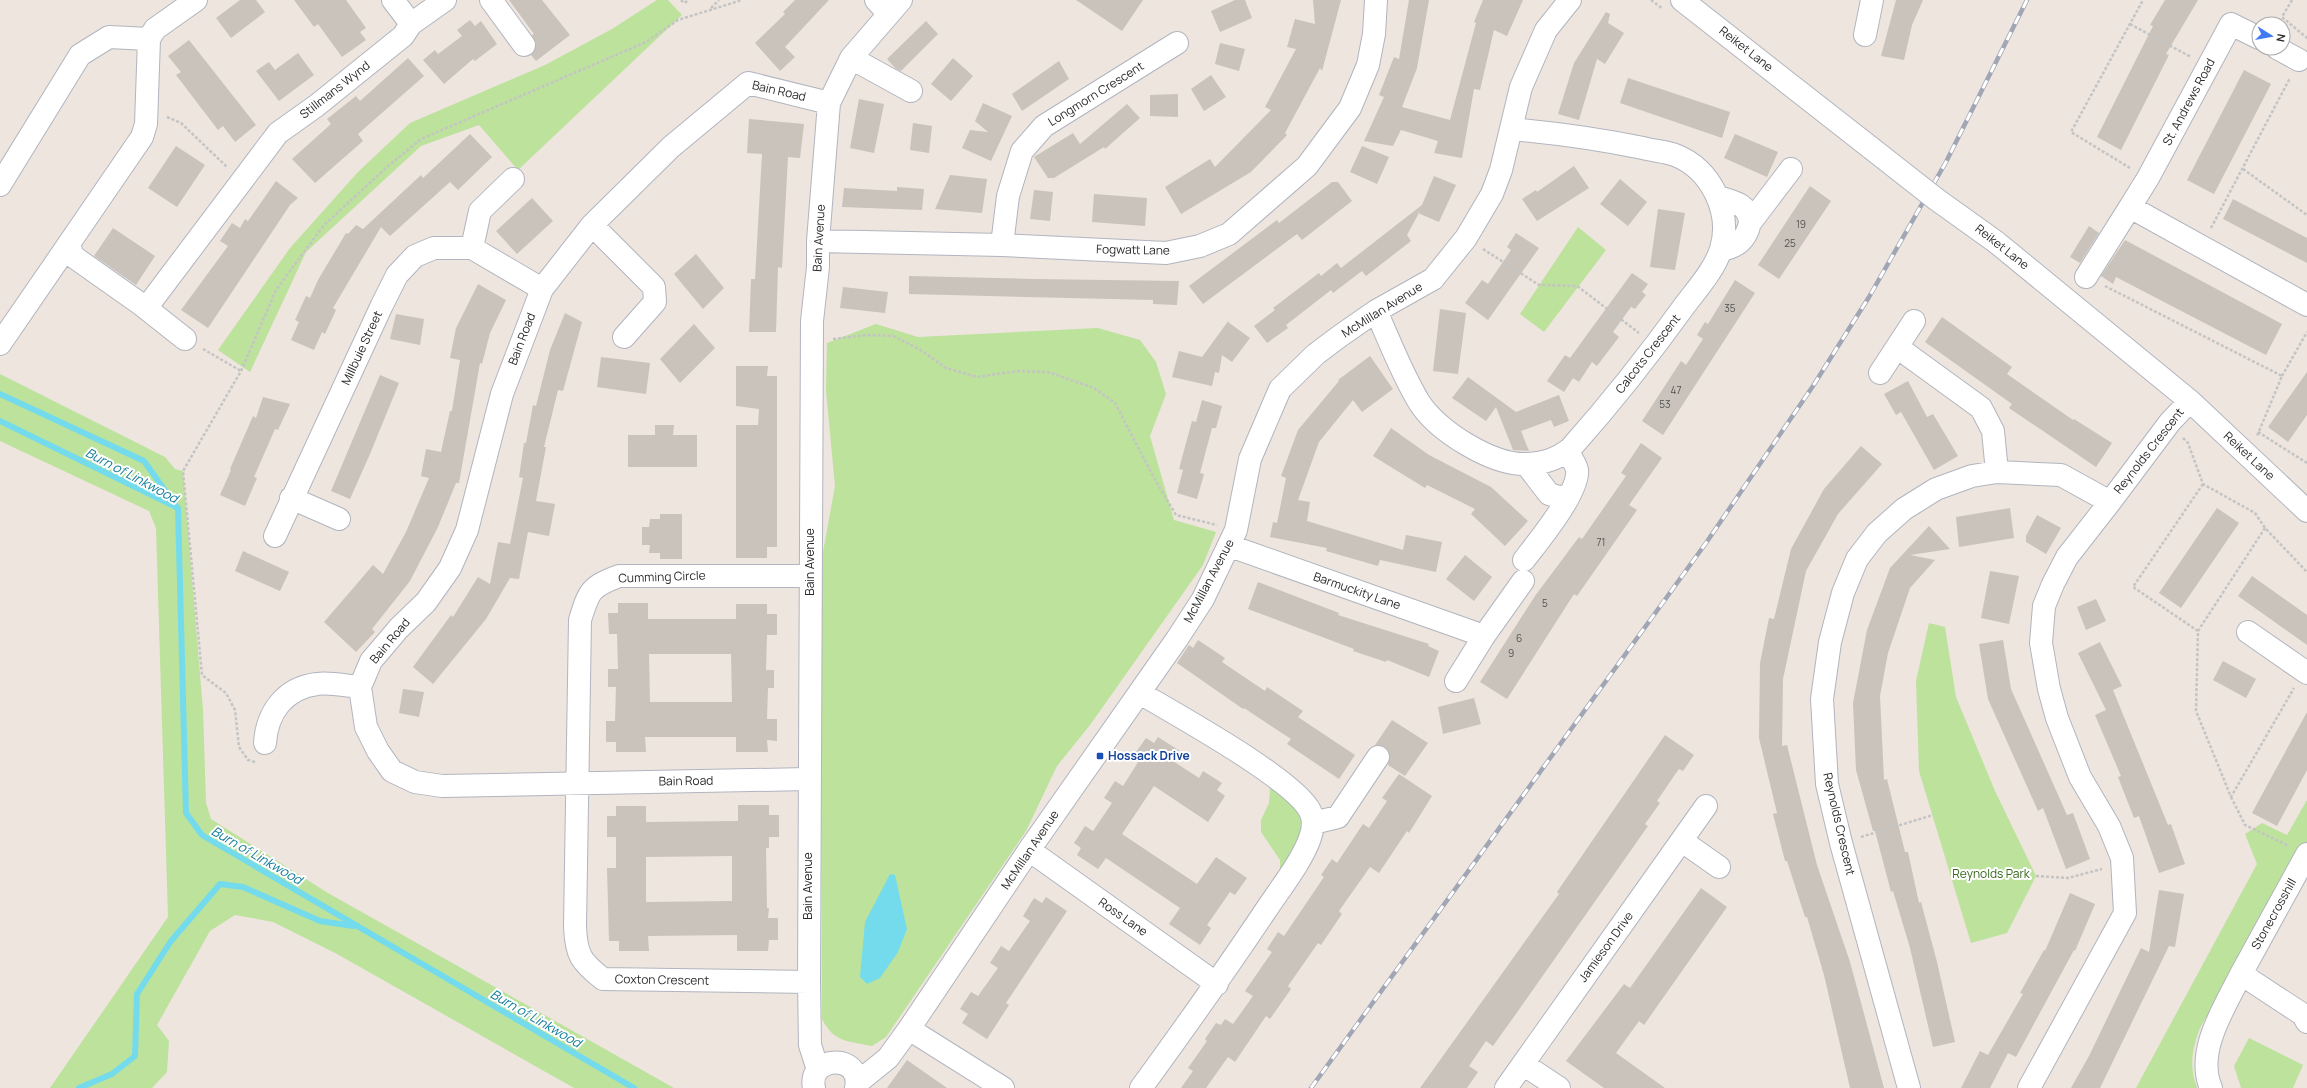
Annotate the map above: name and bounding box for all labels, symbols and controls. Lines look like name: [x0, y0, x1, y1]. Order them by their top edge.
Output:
north arrow: [2251, 16, 2291, 56]
street label: Reiket Lane: [1716, 22, 1777, 75]
text: N: [2273, 33, 2289, 43]
street label: St. Andrews Road: [2158, 55, 2219, 148]
street label: Stillmans Wynd: [296, 57, 373, 122]
street label: Longmorn Crescent: [1045, 57, 1147, 130]
street label: Bain Road: [751, 76, 808, 105]
street label: Bain Avenue: [808, 204, 829, 272]
house number: 19: [1796, 217, 1806, 231]
street label: Reiket Lane: [1972, 220, 2033, 273]
house number: 25: [1784, 236, 1796, 250]
street label: Fogwatt Lane: [1096, 240, 1170, 259]
street label: McMillan Avenue: [1338, 278, 1425, 341]
house number: 35: [1724, 301, 1736, 315]
street label: Millbuie Street: [337, 308, 386, 388]
street label: Bain Road: [504, 310, 539, 367]
street label: Calcots Crescent: [1611, 310, 1684, 397]
house number: 47: [1671, 383, 1681, 397]
house number: 53: [1659, 397, 1671, 411]
street label: Reynolds Crescent: [2110, 404, 2188, 497]
street label: Reiket Lane: [2220, 427, 2279, 484]
water label: Burn of Linkwood: [83, 443, 183, 508]
street label: Bain Avenue: [801, 528, 818, 596]
house number: 71: [1597, 535, 1605, 549]
street label: McMillan Avenue: [1179, 536, 1238, 626]
street label: Cumming Circle: [618, 566, 706, 587]
street label: Barmuckity Lane: [1311, 568, 1403, 613]
house number: 5: [1542, 596, 1548, 610]
street label: Bain Road: [365, 614, 414, 667]
house number: 6: [1516, 631, 1522, 645]
house number: 9: [1508, 646, 1514, 660]
place label: Hossack Drive: [1108, 747, 1190, 764]
marker: Hossack Drive: [1095, 751, 1105, 761]
street label: Reynolds Crescent: [1819, 771, 1860, 877]
street label: Bain Road: [658, 772, 714, 789]
street label: McMillan Avenue: [997, 807, 1062, 893]
water label: Burn of Linkwood: [208, 822, 308, 889]
street label: Bain Avenue: [799, 852, 816, 920]
park label: Reynolds Park: [1952, 865, 2031, 882]
street label: Stonecrosshill: [2247, 875, 2300, 953]
street label: Ross Lane: [1095, 893, 1151, 940]
street label: Jamieson Drive: [1574, 908, 1637, 985]
street label: Coxton Crescent: [615, 970, 710, 989]
water label: Burn of Linkwood: [487, 985, 587, 1052]

